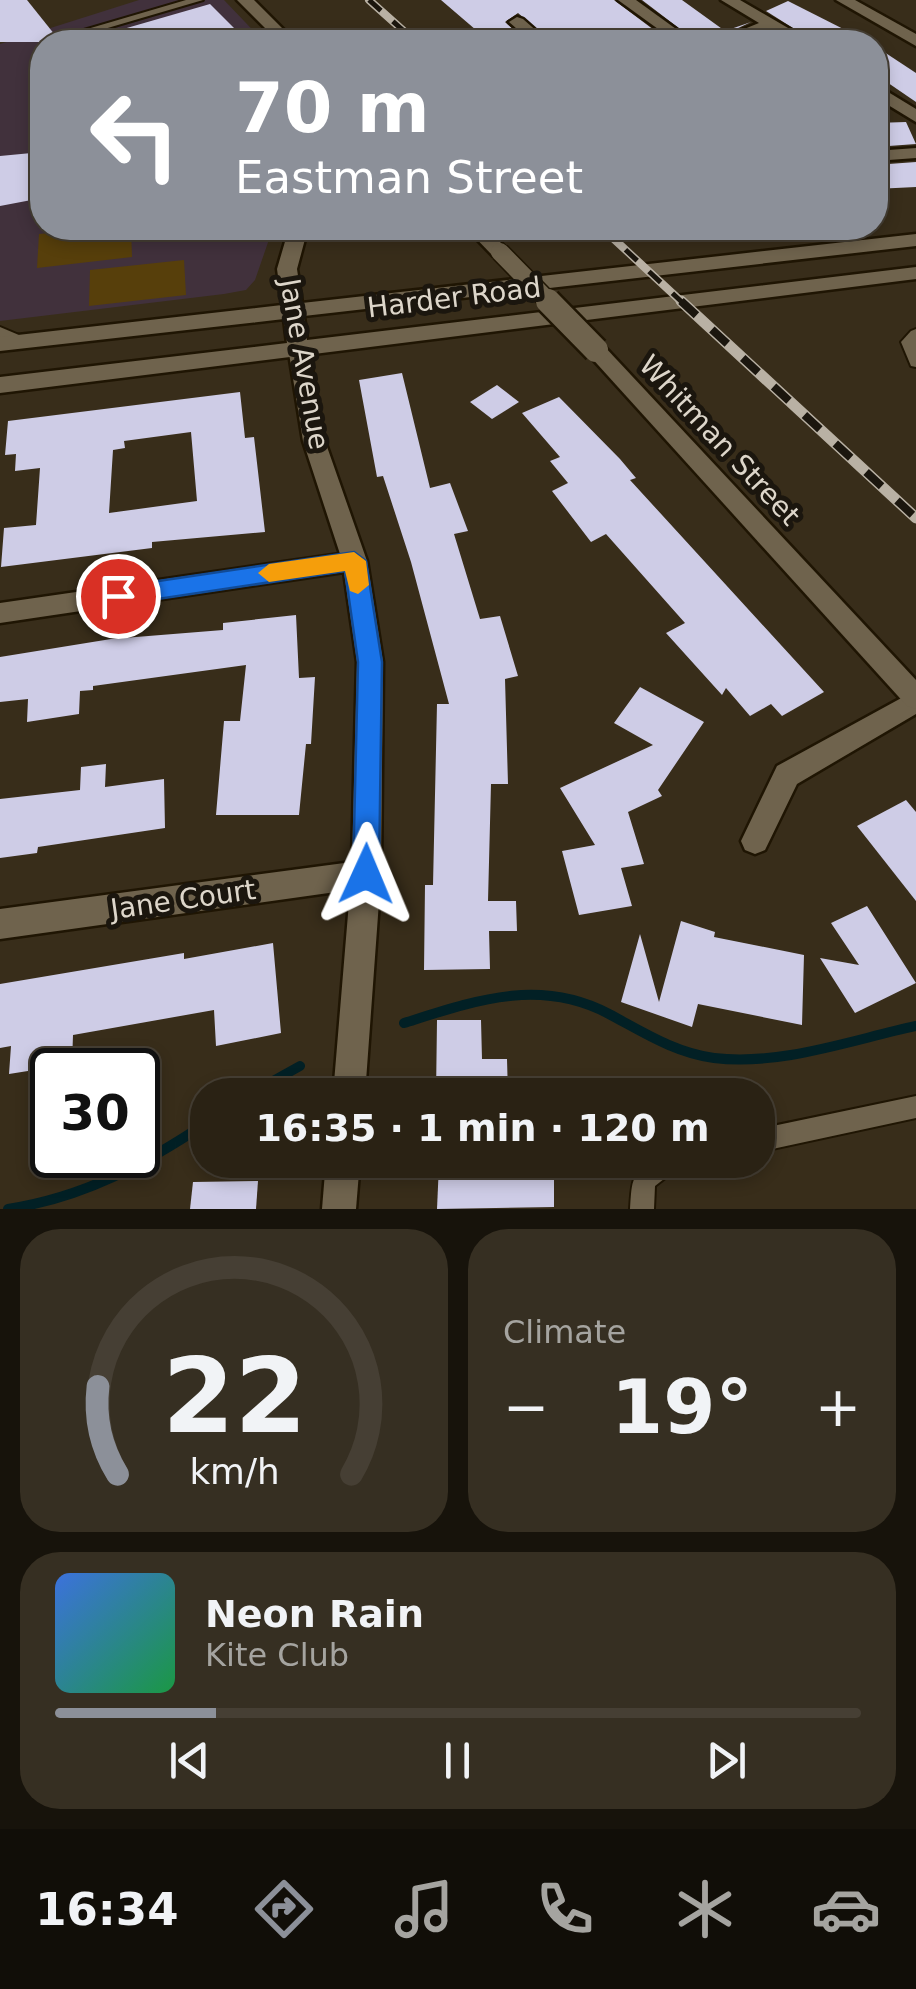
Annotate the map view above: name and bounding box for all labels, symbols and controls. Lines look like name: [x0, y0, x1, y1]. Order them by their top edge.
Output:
text: 70 m: [235, 67, 430, 149]
icon: left: [70, 70, 200, 200]
text: Eastman Street: [235, 151, 583, 204]
street label: Harder Road: [365, 270, 543, 325]
street label: Jane Avenue: [273, 274, 336, 452]
street label: Whitman Street: [632, 349, 807, 532]
pin: [76, 554, 161, 639]
icon: arrive: [91, 569, 146, 624]
position arrow: [314, 822, 418, 926]
street label: Jane Court: [106, 873, 258, 926]
speed limit sign: 30: [30, 1048, 160, 1178]
text: 16:35 · 1 min · 120 m: [255, 1106, 710, 1150]
text: Climate: [503, 1313, 626, 1351]
text: 22: [162, 1335, 306, 1457]
text: 19°: [611, 1363, 753, 1451]
text: −: [503, 1375, 549, 1439]
text: +: [815, 1375, 861, 1439]
text: km/h: [189, 1451, 279, 1492]
text: Neon Rain: [205, 1592, 424, 1636]
text: Kite Club: [205, 1636, 349, 1674]
icon: previous: [162, 1733, 217, 1788]
icon: pause: [430, 1733, 485, 1788]
icon: next: [699, 1733, 754, 1788]
icon: directions: [249, 1874, 319, 1944]
icon: music: [389, 1874, 459, 1944]
icon: phone: [530, 1874, 600, 1944]
icon: climate: [670, 1874, 740, 1944]
icon: car: [811, 1874, 881, 1944]
text: 16:34: [35, 1883, 178, 1936]

